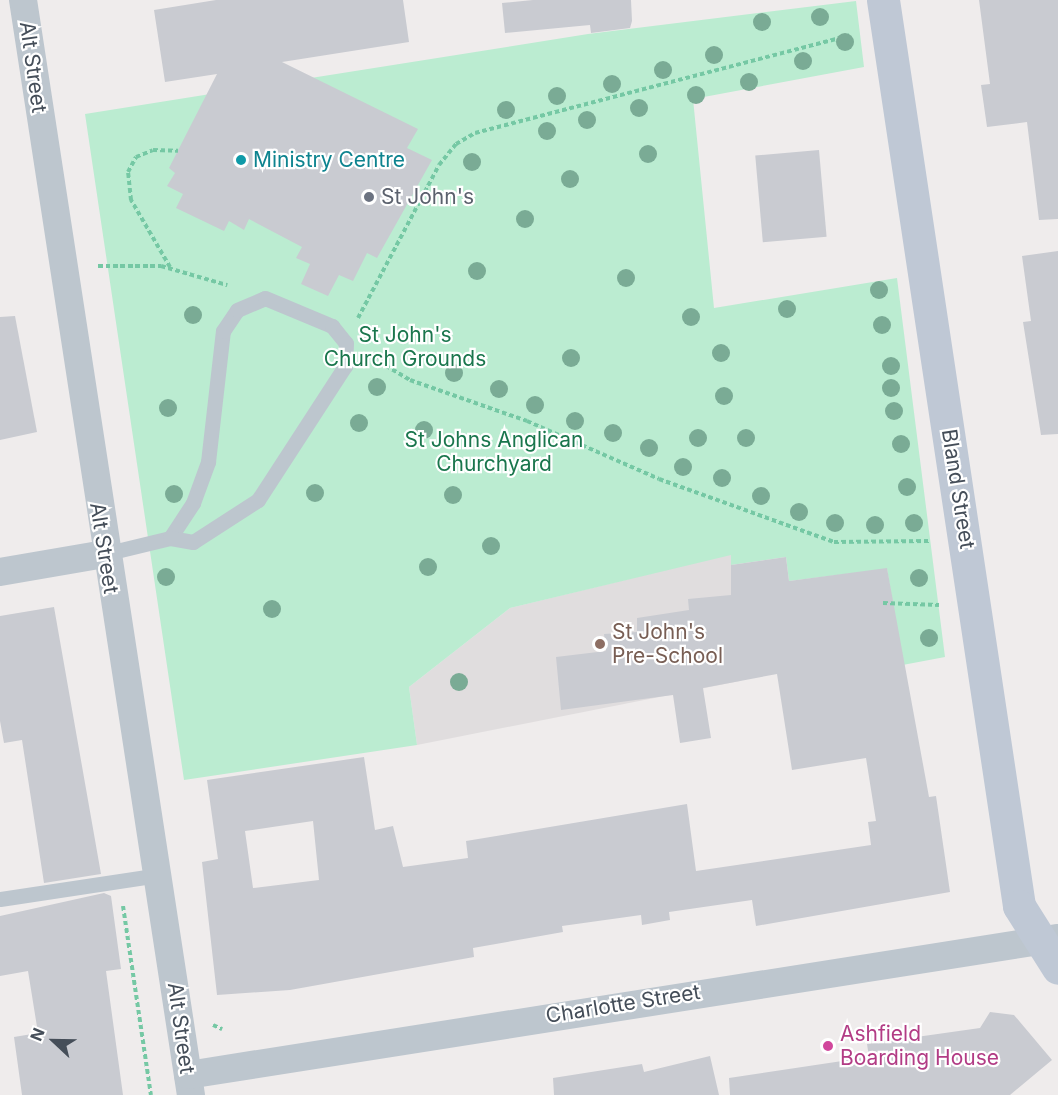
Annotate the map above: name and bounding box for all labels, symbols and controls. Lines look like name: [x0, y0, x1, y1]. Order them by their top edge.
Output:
street label: Alt Street: [14, 20, 52, 114]
place label: Ministry Centre: [253, 147, 405, 173]
marker: Ministry Centre: [234, 153, 248, 167]
place label: St John's: [381, 184, 474, 210]
marker: St John's: [362, 190, 376, 204]
park label: St John's Church Grounds: [324, 322, 486, 372]
park label: St Johns Anglican Churchyard: [405, 427, 583, 477]
street label: Bland Street: [936, 427, 980, 551]
street label: Alt Street: [84, 501, 124, 595]
place label: St John's Pre-School: [612, 619, 723, 669]
marker: St John's Pre-School: [593, 637, 607, 651]
street label: Charlotte Street: [544, 979, 702, 1029]
street label: Alt Street: [162, 981, 200, 1075]
north arrow: [24, 1011, 84, 1071]
place label: Ashfield Boarding House: [840, 1021, 999, 1071]
text: N: [26, 1025, 49, 1044]
marker: Ashfield Boarding House: [821, 1039, 835, 1053]

